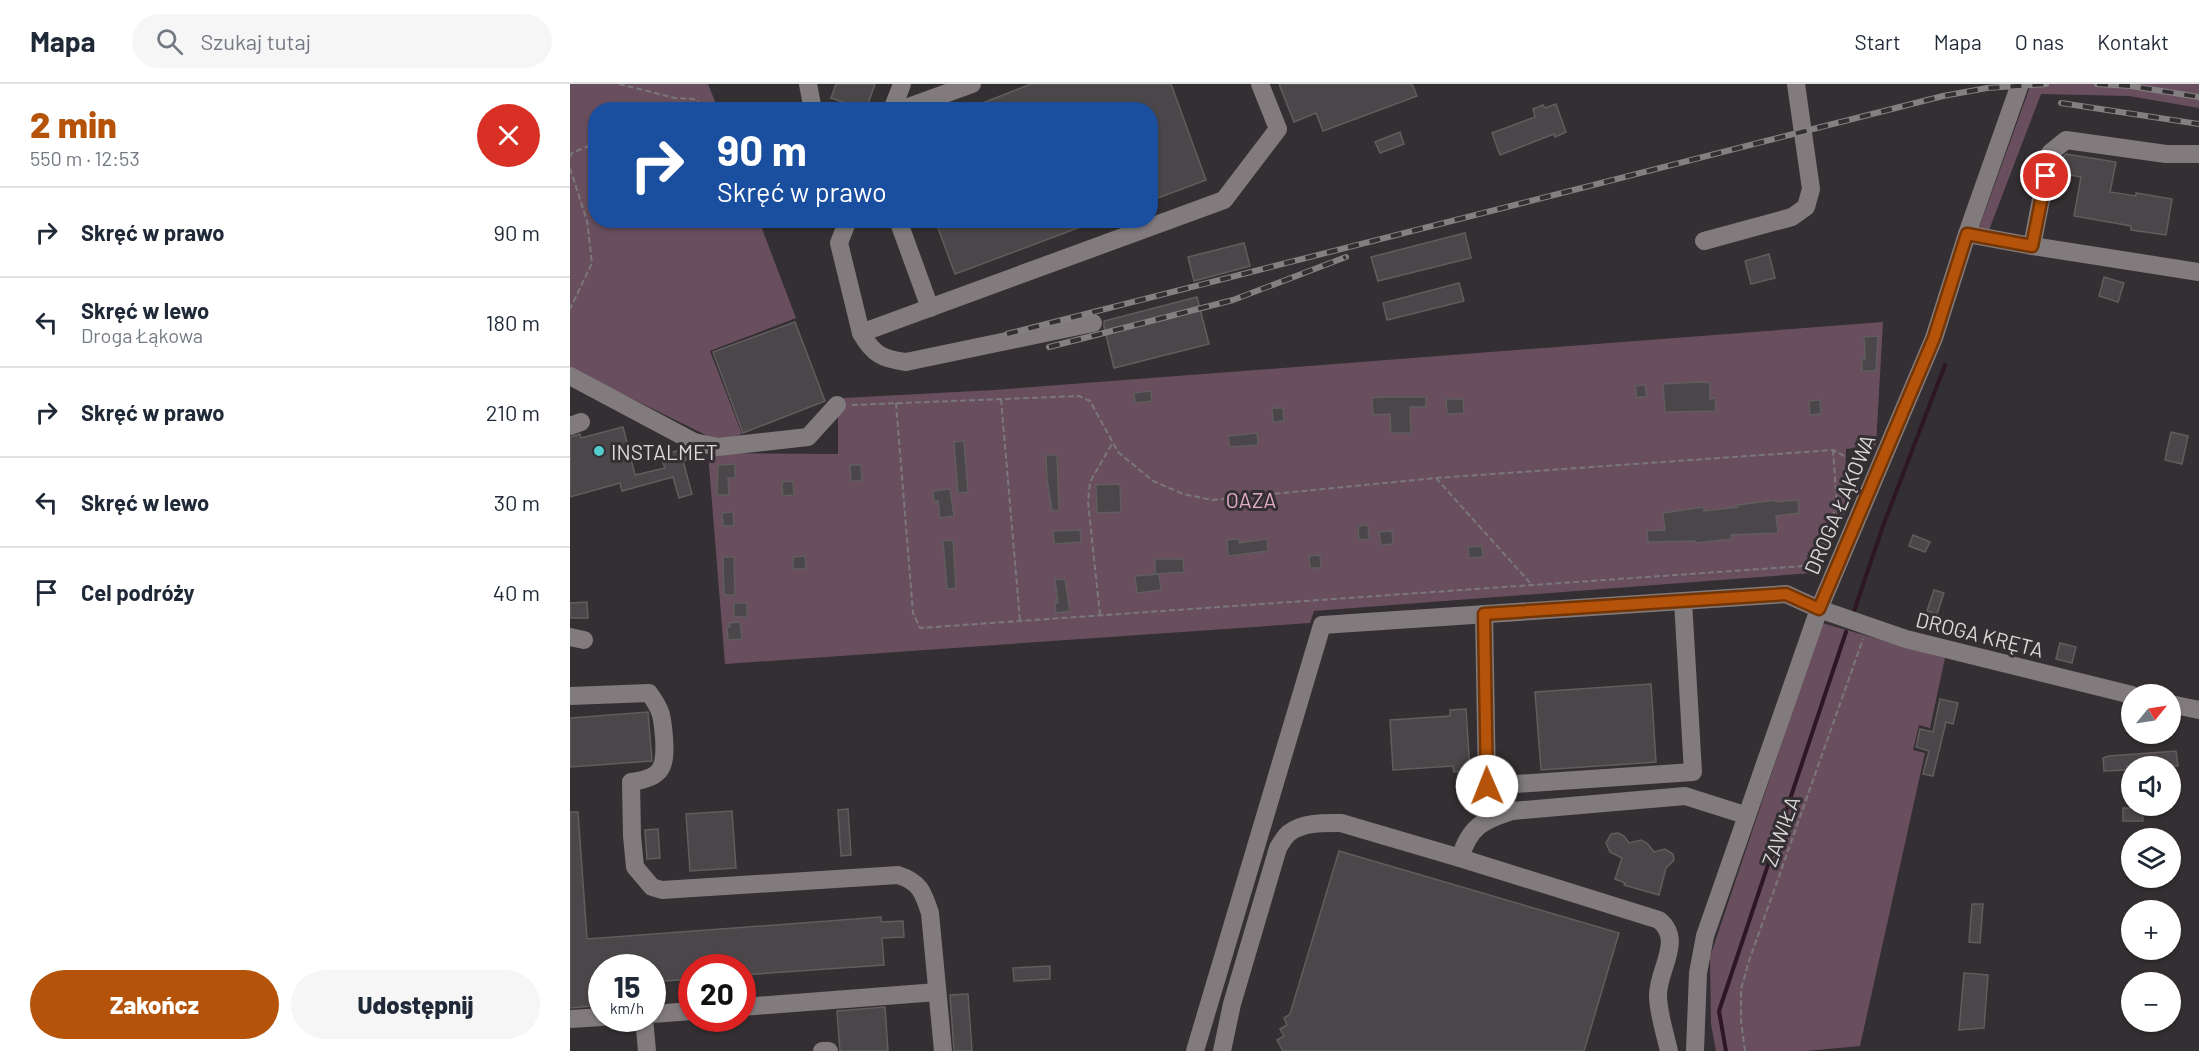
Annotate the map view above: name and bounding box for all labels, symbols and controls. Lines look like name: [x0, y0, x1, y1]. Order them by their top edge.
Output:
search box: [132, 14, 552, 68]
text: Mapa: [30, 24, 96, 58]
icon: search: [153, 25, 186, 58]
text: Szukaj tutaj: [201, 28, 311, 54]
text: Start: [1854, 29, 1901, 54]
text: Mapa: [1934, 29, 1982, 54]
text: O nas: [2015, 29, 2064, 54]
text: Kontakt: [2097, 29, 2169, 54]
text: 2 min: [30, 102, 117, 145]
button: close: [477, 104, 540, 167]
text: 90 m: [717, 124, 807, 174]
icon: right: [618, 126, 696, 204]
text: 550 m · 12:53: [30, 146, 140, 170]
pin: [2020, 150, 2071, 201]
icon: arrive: [2029, 159, 2062, 192]
text: Skręć w prawo: [717, 175, 887, 207]
icon: right: [30, 216, 63, 249]
text: Skręć w prawo: [81, 219, 225, 245]
text: 90 m: [494, 219, 540, 245]
text: Skręć w lewo: [81, 297, 209, 323]
icon: left: [30, 306, 63, 339]
text: 180 m: [486, 309, 540, 335]
text: Droga Łąkowa: [81, 323, 203, 347]
icon: right: [30, 396, 63, 429]
text: Skręć w prawo: [81, 399, 225, 425]
text: 210 m: [486, 399, 540, 425]
street label: DROGA ŁĄKOWA: [1798, 430, 1880, 578]
place label: INSTALMET: [611, 439, 718, 464]
marker: INSTALMET: [592, 444, 606, 458]
icon: left: [30, 486, 63, 519]
park label: OAZA: [1226, 487, 1277, 512]
text: Skręć w lewo: [81, 489, 209, 515]
text: 30 m: [494, 489, 540, 515]
icon: arrive: [30, 576, 63, 609]
text: Cel podróży: [81, 579, 195, 605]
text: 40 m: [493, 579, 540, 605]
street label: DROGA KRĘTA: [1914, 606, 2047, 662]
north arrow: [2121, 684, 2181, 744]
map controls: [2121, 684, 2181, 1032]
position arrow: [1455, 754, 1519, 818]
button: sound: [2121, 756, 2181, 816]
street label: ZAWIŁA: [1756, 792, 1804, 870]
button: layers: [2121, 828, 2181, 888]
button: +: [2121, 900, 2181, 960]
speed limit sign: 20: [678, 954, 756, 1032]
text: 15: [614, 968, 640, 1004]
button: Zakończ: [30, 970, 279, 1039]
button: Udostępnij: [291, 970, 540, 1039]
button: −: [2121, 972, 2181, 1032]
text: km/h: [610, 999, 644, 1017]

